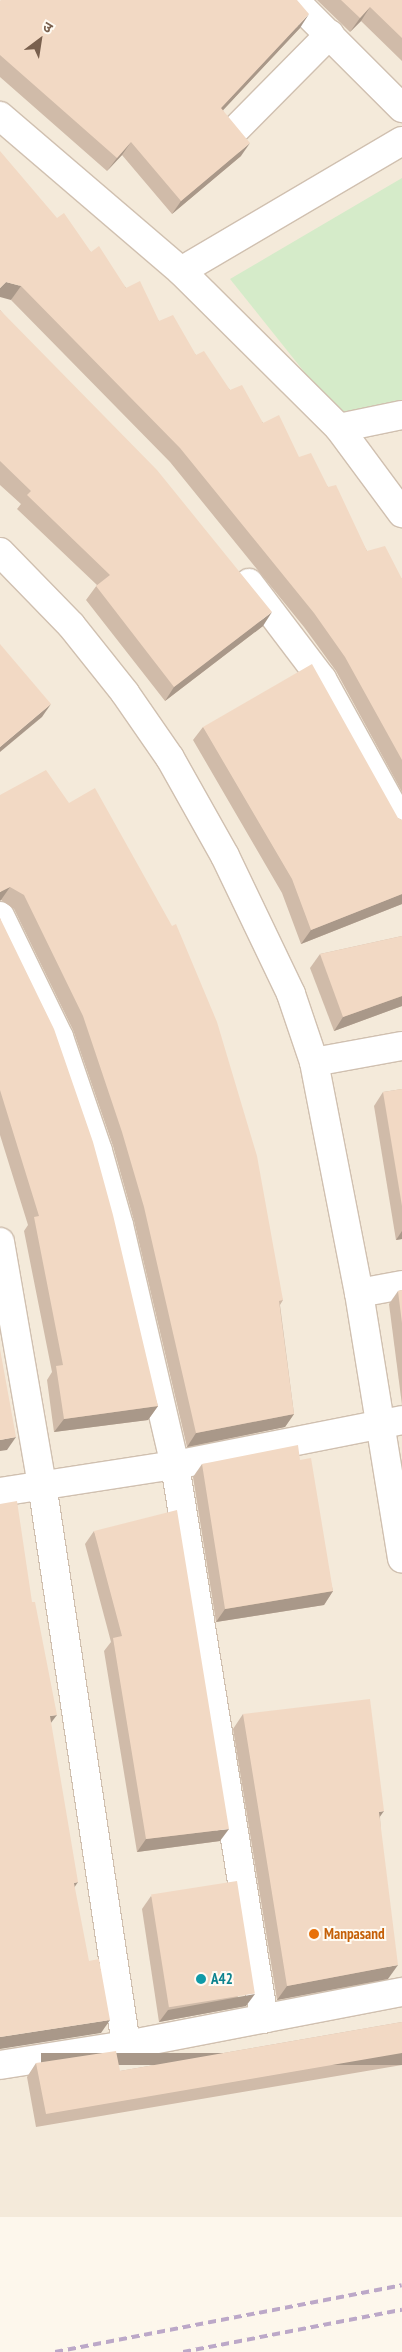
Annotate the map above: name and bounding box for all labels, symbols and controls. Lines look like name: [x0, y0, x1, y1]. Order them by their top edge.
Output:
north arrow: [15, 15, 65, 65]
text: उ: [40, 17, 56, 37]
place label: Manpasand: [324, 1925, 385, 1943]
marker: Manpasand: [308, 1928, 320, 1940]
place label: A42: [211, 1970, 233, 1988]
marker: A42: [195, 1973, 207, 1985]

